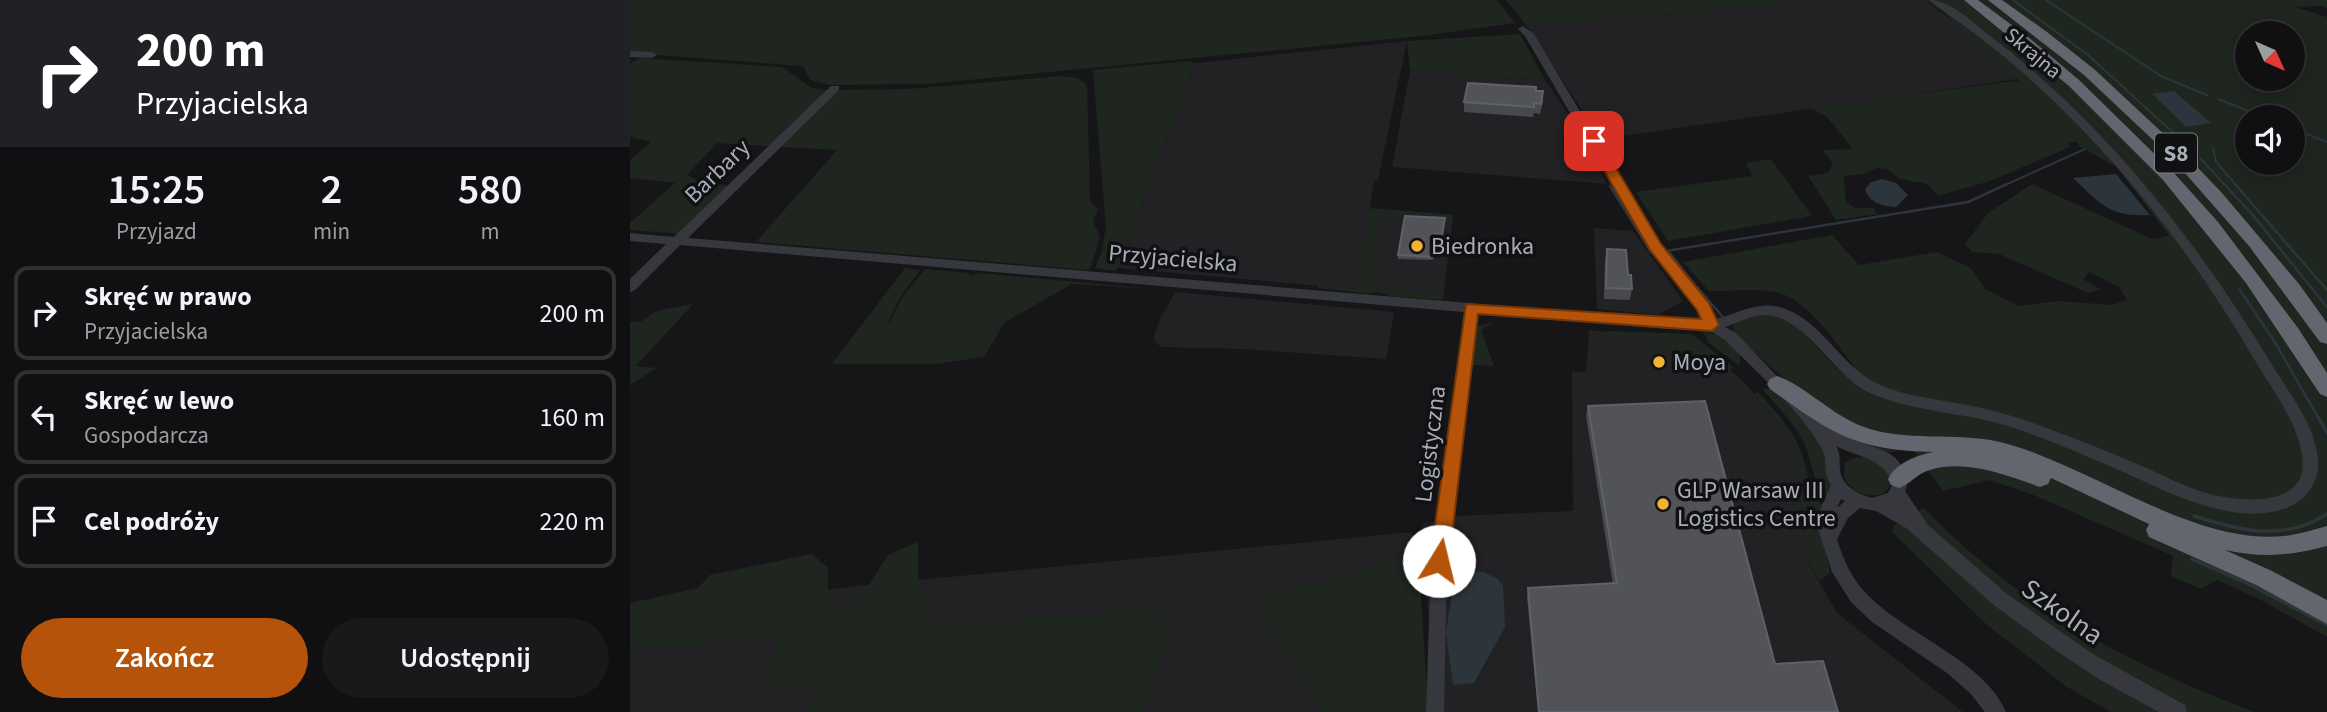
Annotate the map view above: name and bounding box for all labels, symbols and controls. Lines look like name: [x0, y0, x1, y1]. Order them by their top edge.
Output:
text: 200 m: [136, 16, 265, 86]
street label: Skrajna: [1998, 20, 2068, 86]
north arrow: [2235, 21, 2305, 91]
map controls: [2235, 21, 2305, 175]
icon: right: [21, 28, 112, 119]
text: Przyjacielska: [136, 81, 309, 127]
button: sound: [2235, 105, 2305, 175]
pin: [1564, 111, 1624, 171]
icon: arrive: [1575, 122, 1613, 160]
street label: Barbary: [677, 131, 758, 212]
road number: S8: [2155, 134, 2197, 172]
text: 15:25: [108, 160, 205, 220]
text: 2: [321, 160, 342, 220]
text: 580: [458, 160, 522, 220]
text: Przyjazd: [116, 215, 197, 248]
text: min: [313, 215, 350, 248]
text: m: [481, 215, 500, 248]
place label: Biedronka: [1431, 229, 1534, 264]
street label: Przyjacielska: [1107, 235, 1239, 282]
marker: Biedronka: [1409, 238, 1425, 254]
text: Skręć w prawo: [84, 278, 252, 315]
icon: right: [25, 294, 63, 332]
text: 200 m: [539, 295, 605, 332]
text: Przyjacielska: [84, 315, 208, 348]
place label: Moya: [1673, 345, 1726, 380]
marker: Moya: [1651, 354, 1667, 370]
text: Skręć w lewo: [84, 382, 234, 419]
street label: Logistyczna: [1406, 384, 1455, 505]
icon: left: [25, 398, 63, 436]
text: 160 m: [539, 399, 605, 436]
text: Gospodarcza: [84, 419, 209, 452]
place label: GLP Warsaw III Logistics Centre: [1677, 473, 1836, 536]
marker: GLP Warsaw III Logistics Centre: [1655, 496, 1671, 512]
icon: arrive: [25, 502, 63, 540]
text: Cel podróży: [84, 503, 219, 540]
text: 220 m: [539, 503, 605, 540]
position arrow: [1402, 524, 1476, 598]
street label: Szkolna: [2013, 569, 2112, 655]
button: Zakończ: [21, 618, 308, 698]
button: Udostępnij: [322, 618, 609, 698]

